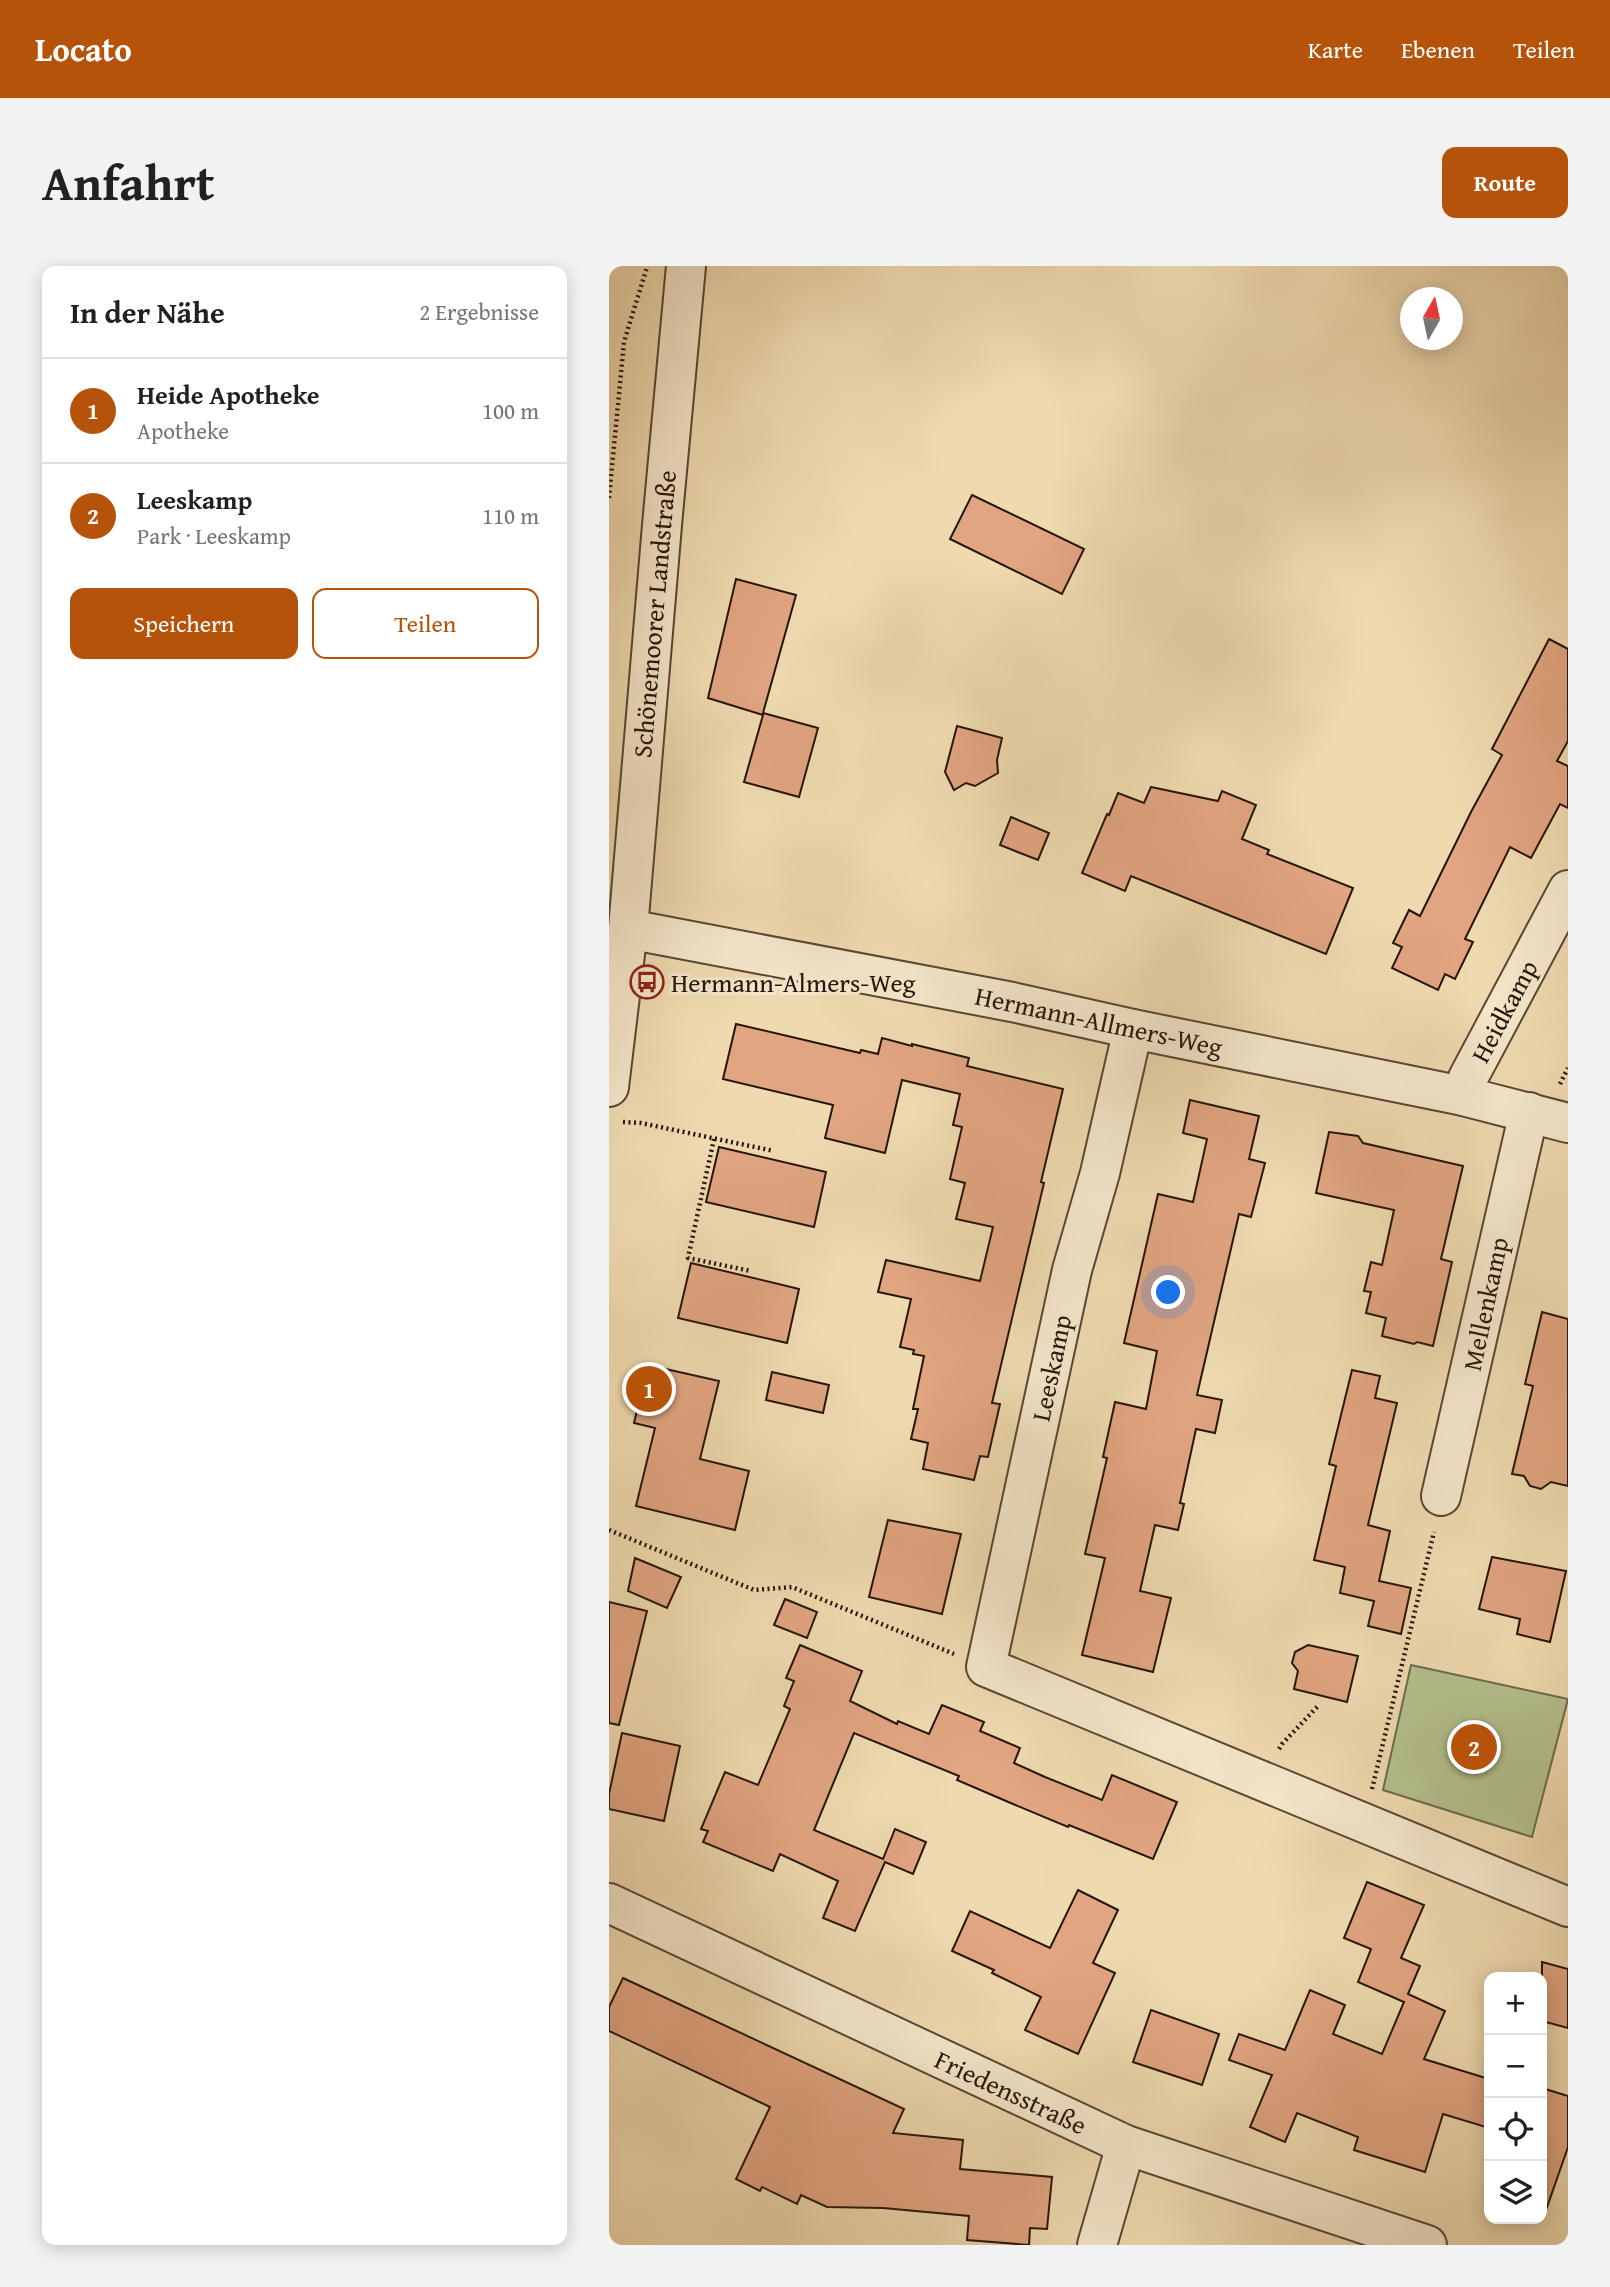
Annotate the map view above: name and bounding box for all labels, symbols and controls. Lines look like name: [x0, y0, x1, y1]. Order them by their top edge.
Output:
text: Locato: [35, 25, 132, 73]
text: Karte: [1308, 32, 1363, 67]
text: Ebenen: [1401, 32, 1475, 67]
text: Teilen: [1513, 32, 1575, 67]
text: Anfahrt: [42, 146, 215, 218]
button: Route: [1442, 147, 1568, 218]
north arrow: [1400, 287, 1463, 350]
text: In der Nähe: [70, 290, 225, 334]
text: 2 Ergebnisse: [419, 295, 539, 328]
text: Heide Apotheke: [137, 375, 320, 414]
text: 1: [87, 394, 99, 427]
text: 100 m: [482, 394, 539, 427]
text: Apotheke: [137, 414, 229, 447]
street label: Schönemoorer Landstraße: [622, 469, 686, 759]
text: Leeskamp: [137, 480, 252, 519]
text: 2: [87, 499, 99, 532]
text: 110 m: [482, 499, 539, 532]
text: Park · Leeskamp: [137, 519, 291, 552]
button: Speichern: [70, 588, 298, 659]
button: Teilen: [312, 588, 539, 659]
street label: Heidkamp: [1461, 953, 1547, 1069]
bus stop icon: Hermann-Almers-Weg: [628, 963, 666, 1001]
place label: Hermann-Almers-Weg: [671, 963, 916, 1002]
street label: Hermann-Allmers-Weg: [972, 976, 1226, 1066]
street label: Mellenkamp: [1452, 1234, 1518, 1374]
your location: [1151, 1275, 1185, 1309]
street label: Leeskamp: [1021, 1311, 1081, 1425]
pin: 1: [626, 1363, 672, 1415]
pin: 2: [1451, 1721, 1497, 1773]
map controls: [1484, 1972, 1547, 2224]
button: +: [1484, 1972, 1547, 2035]
button: −: [1484, 2035, 1547, 2098]
street label: Friedensstraße: [929, 2040, 1093, 2144]
button: locate: [1484, 2098, 1547, 2161]
button: layers: [1484, 2161, 1547, 2224]

